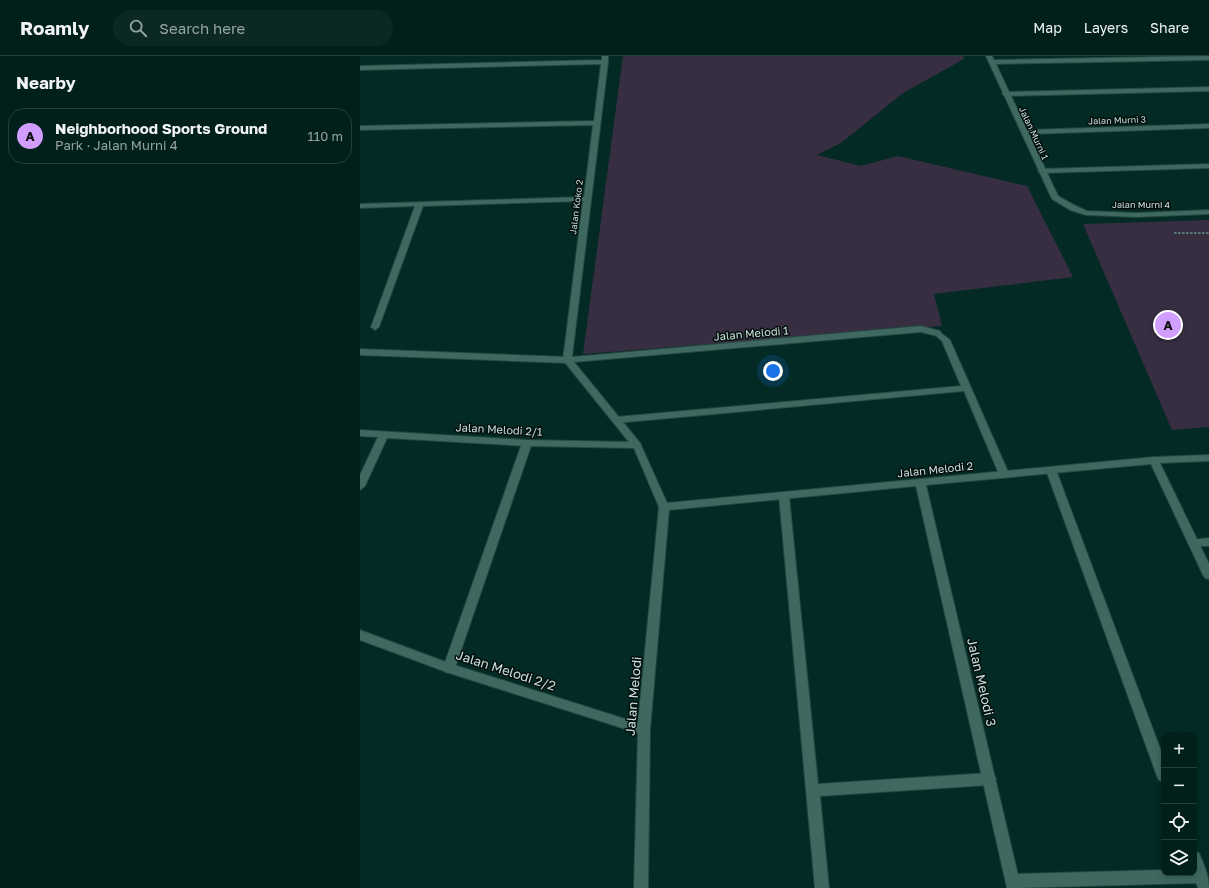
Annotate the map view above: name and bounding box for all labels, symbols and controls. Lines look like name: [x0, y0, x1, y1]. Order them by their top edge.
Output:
search box: [113, 10, 393, 46]
text: Roamly: [20, 16, 89, 39]
icon: search: [127, 17, 149, 39]
text: Search here: [159, 19, 245, 37]
text: Map: [1033, 19, 1062, 36]
text: Layers: [1084, 19, 1128, 36]
text: Share: [1150, 19, 1189, 36]
text: Nearby: [16, 72, 76, 93]
street label: Jalan Murni 1: [1017, 105, 1051, 162]
street label: Jalan Murni 3: [1088, 113, 1146, 127]
text: Neighborhood Sports Ground: [55, 119, 267, 137]
text: A: [25, 128, 35, 144]
text: 110 m: [308, 128, 343, 144]
text: Park · Jalan Murni 4: [55, 137, 178, 153]
street label: Jalan Koko 2: [567, 179, 585, 235]
street label: Jalan Murni 4: [1112, 199, 1171, 210]
pin: A: [1155, 310, 1181, 340]
street label: Jalan Melodi 1: [713, 323, 789, 343]
your location: [763, 361, 783, 381]
street label: Jalan Melodi 2/1: [455, 420, 543, 438]
street label: Jalan Melodi 2: [896, 459, 974, 479]
street label: Jalan Melodi 3: [964, 636, 1000, 728]
street label: Jalan Melodi 2/2: [454, 646, 558, 694]
street label: Jalan Melodi: [622, 656, 644, 736]
map controls: [1161, 732, 1197, 876]
button: +: [1161, 732, 1197, 768]
button: −: [1161, 768, 1197, 804]
button: locate: [1161, 804, 1197, 840]
button: layers: [1161, 840, 1197, 876]

